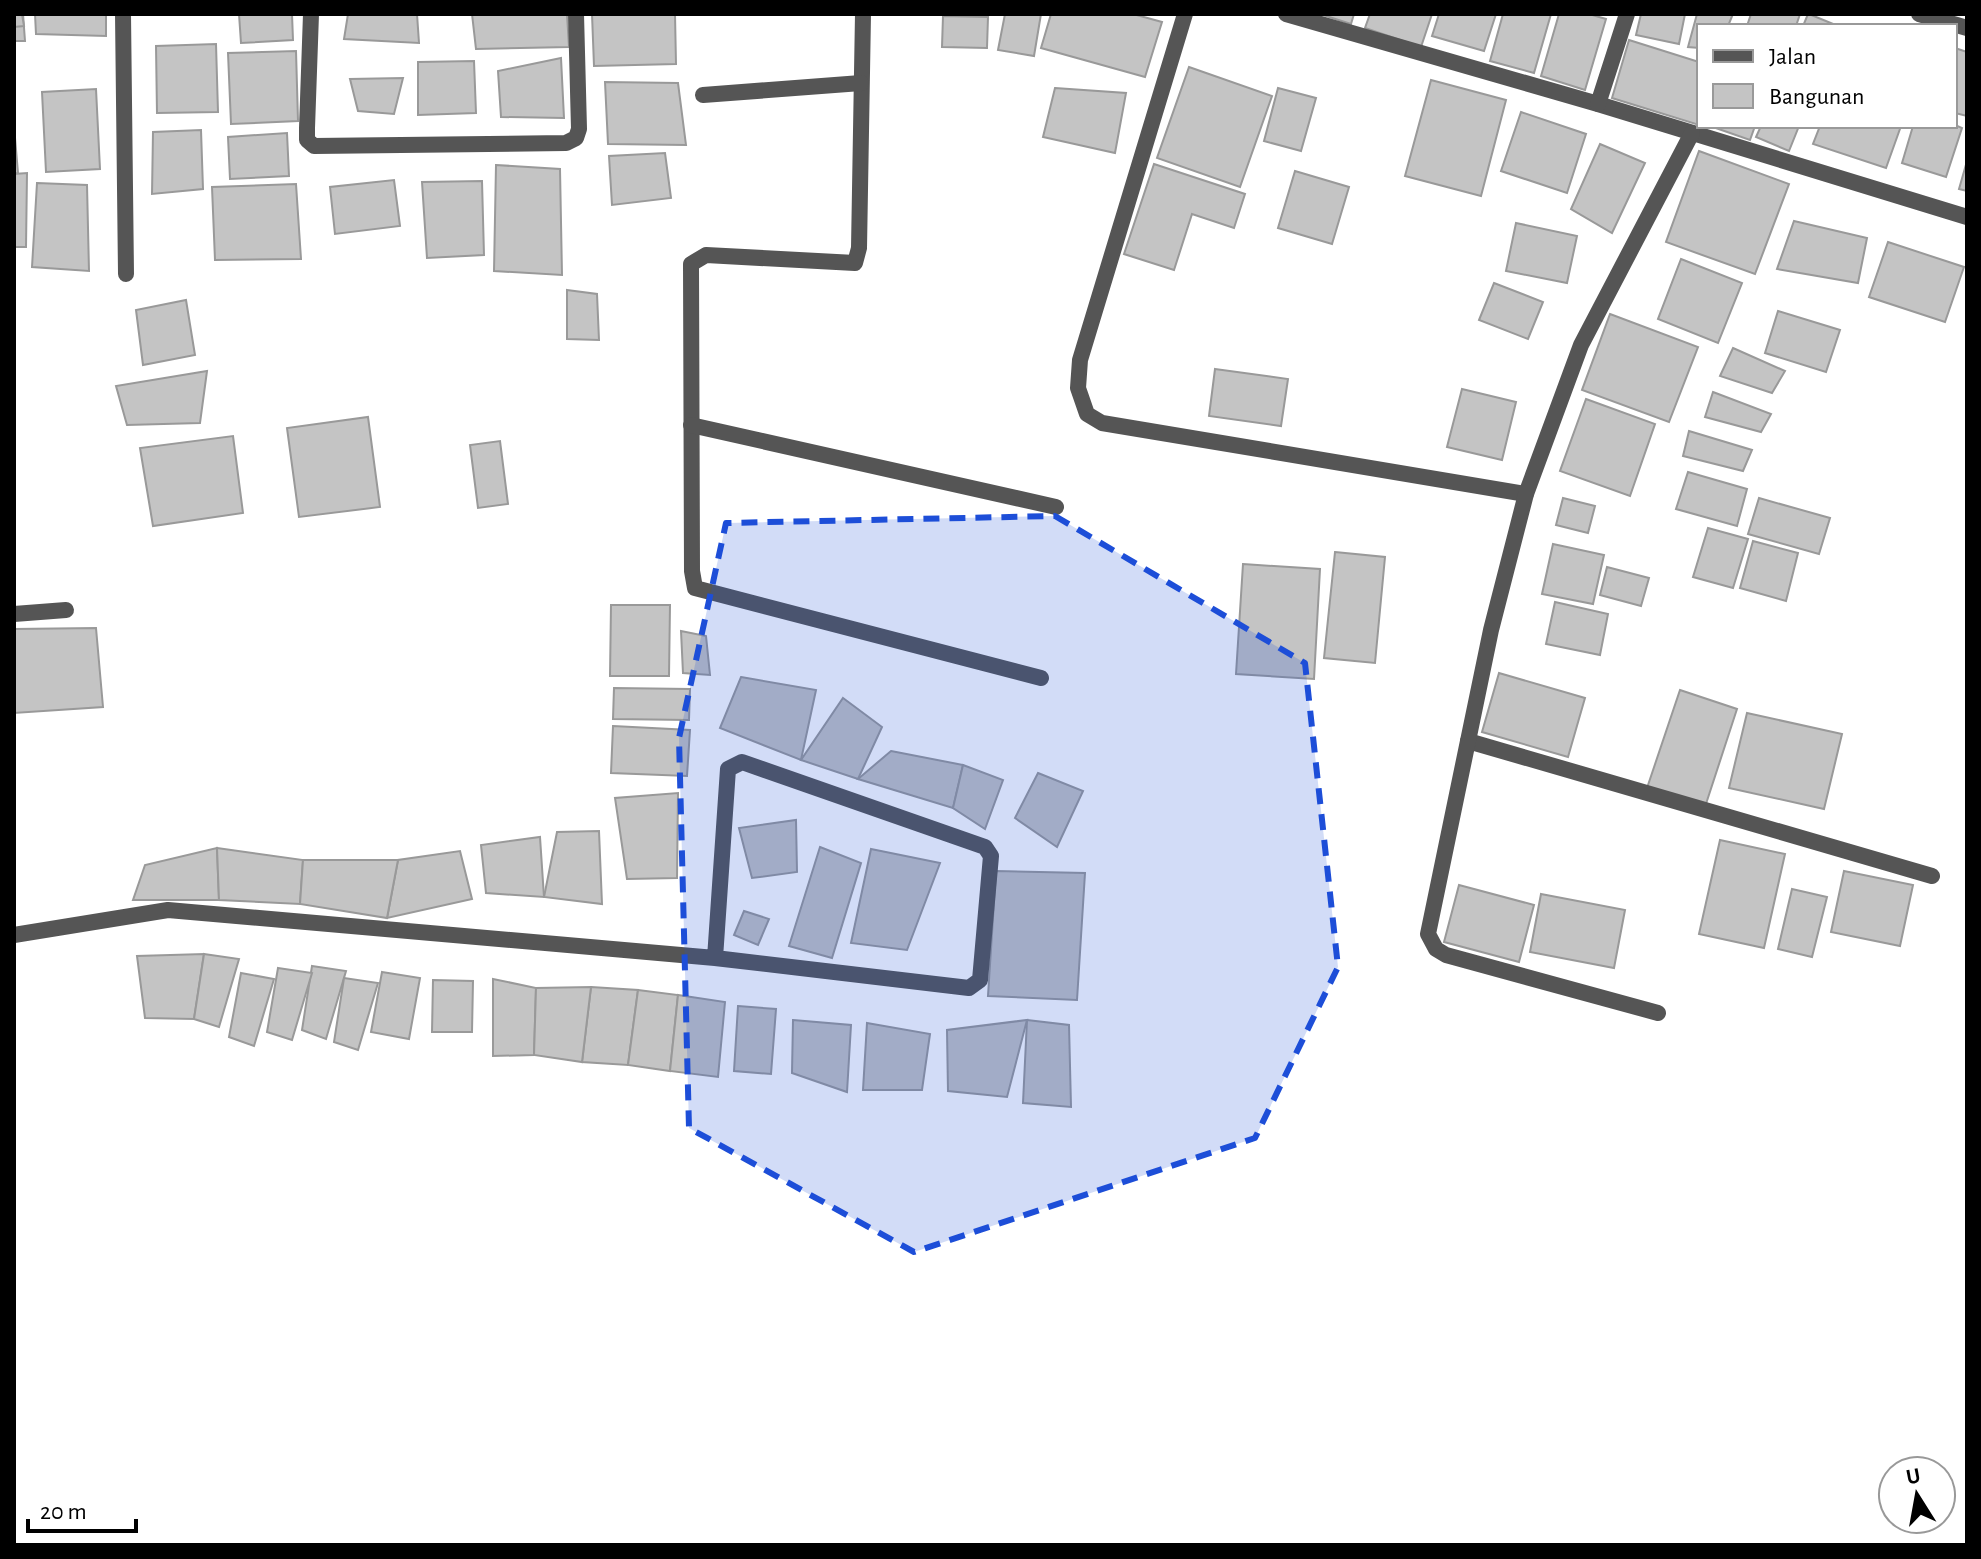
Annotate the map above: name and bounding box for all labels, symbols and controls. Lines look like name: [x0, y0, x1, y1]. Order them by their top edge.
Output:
legend: [1697, 24, 1957, 128]
text: Jalan: [1769, 45, 1816, 69]
text: Bangunan: [1769, 85, 1864, 109]
north arrow: [1877, 1455, 1957, 1535]
text: U: [1904, 1464, 1922, 1488]
scale bar: [28, 1483, 136, 1533]
text: 20 m: [40, 1500, 87, 1524]

